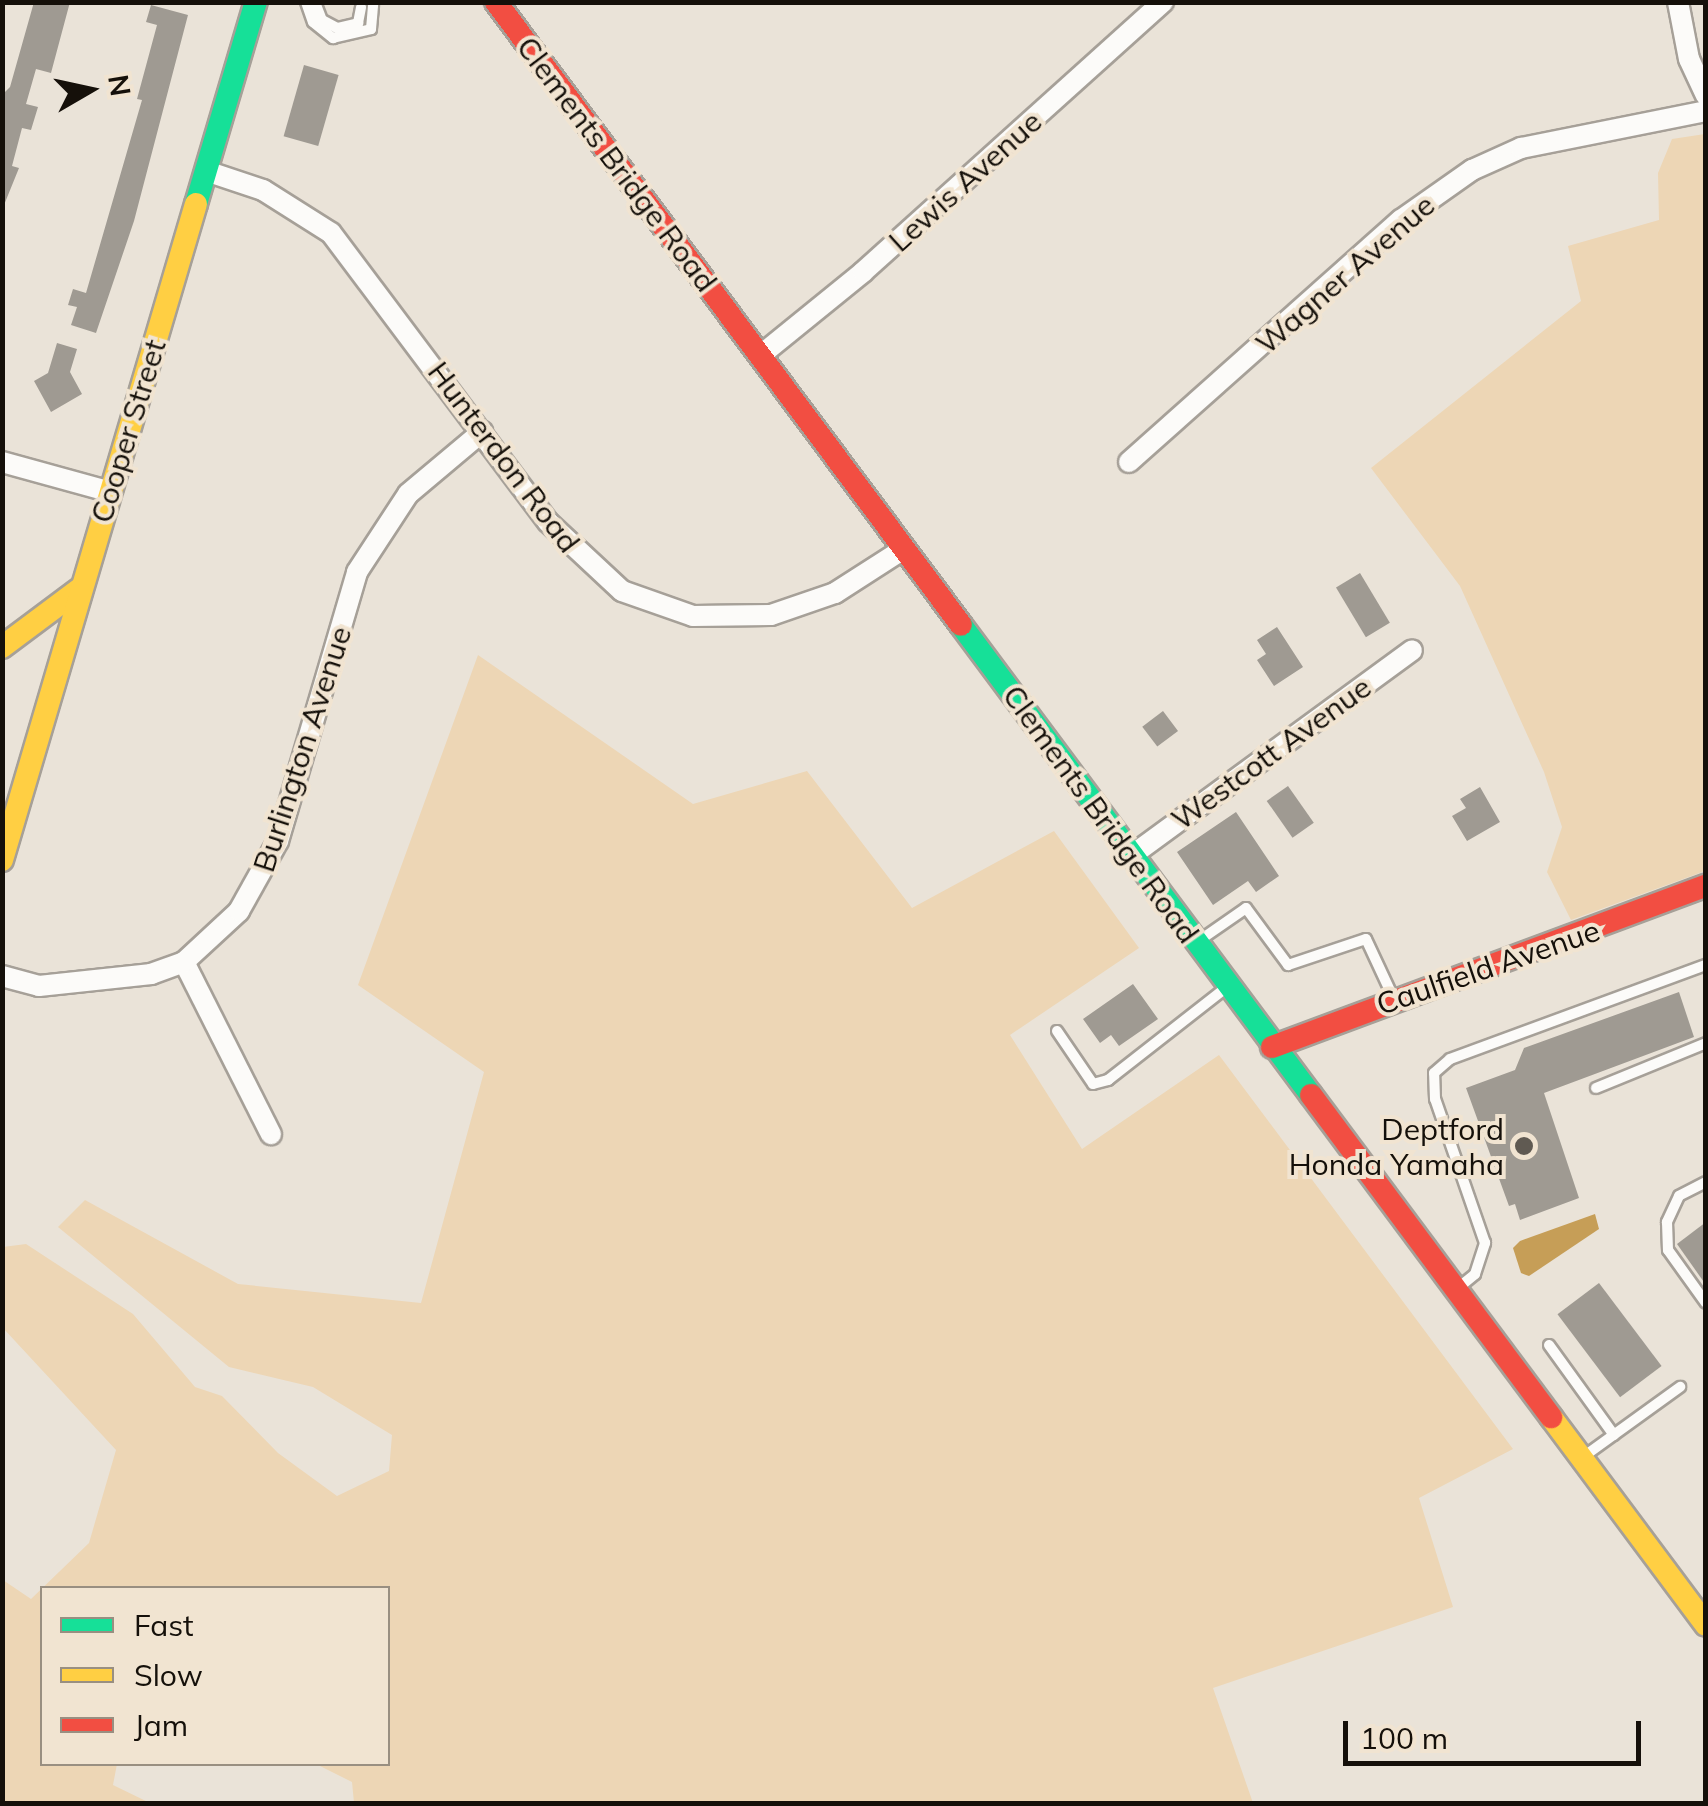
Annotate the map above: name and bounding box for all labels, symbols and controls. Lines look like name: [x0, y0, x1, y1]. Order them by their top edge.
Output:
street label: Clements Bridge Road: [509, 30, 725, 298]
north arrow: [40, 40, 140, 140]
text: N: [101, 72, 139, 98]
street label: Lewis Avenue: [881, 103, 1049, 259]
street label: Wagner Avenue: [1248, 187, 1442, 361]
street label: Cooper Street: [83, 335, 173, 527]
street label: Hunterdon Road: [421, 355, 587, 559]
street label: Burlington Avenue: [245, 622, 359, 876]
street label: Westcott Avenue: [1164, 669, 1378, 837]
street label: Clements Bridge Road: [995, 678, 1207, 950]
street label: Caulfield Avenue: [1372, 912, 1604, 1022]
place label: Deptford Honda Yamaha: [1289, 1111, 1504, 1182]
marker: Deptford Honda Yamaha: [1513, 1135, 1535, 1157]
legend: [40, 1586, 390, 1766]
text: Fast: [134, 1606, 194, 1644]
text: Slow: [134, 1656, 203, 1694]
scale bar: [1348, 1701, 1646, 1763]
text: Jam: [134, 1706, 188, 1744]
text: 100 m: [1360, 1719, 1448, 1757]

